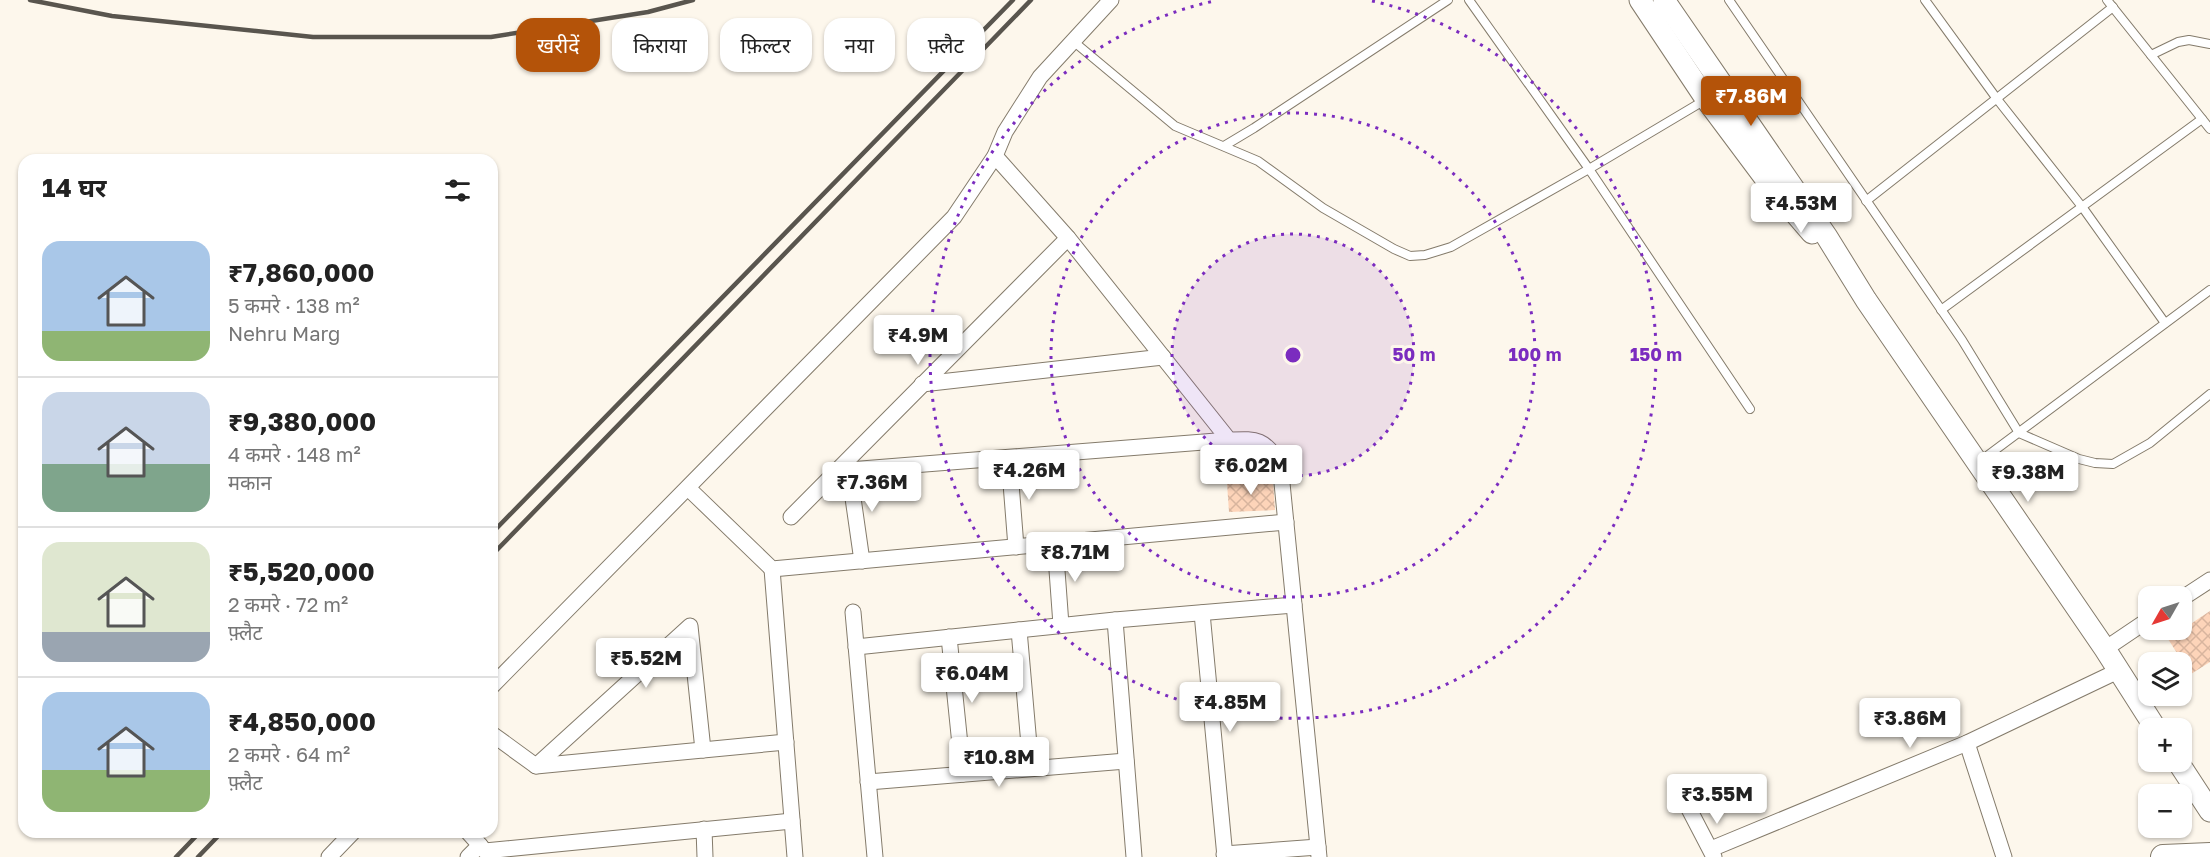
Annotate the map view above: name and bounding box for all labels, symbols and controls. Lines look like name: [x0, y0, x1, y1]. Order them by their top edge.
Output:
chip: खरीदें: [516, 18, 600, 72]
chip: किराया: [612, 18, 708, 72]
chip: फ़िल्टर: [720, 18, 812, 72]
chip: नया: [824, 18, 895, 72]
chip: फ़्लैट: [907, 18, 985, 72]
pin: ₹7.86M: [1702, 76, 1800, 127]
text: ₹7.86M: [1715, 83, 1787, 107]
text: 14 घर: [42, 172, 106, 203]
icon: filters: [441, 174, 474, 207]
pin: ₹4.53M: [1752, 183, 1850, 234]
text: ₹4.53M: [1765, 190, 1837, 214]
text: ₹7,860,000: [228, 257, 374, 288]
icon: home: [90, 265, 162, 337]
text: 5 कमरे · 138 m²: [228, 293, 360, 317]
pin: ₹4.9M: [876, 315, 960, 366]
text: Nehru Marg: [228, 321, 340, 345]
text: ₹4.9M: [888, 322, 948, 346]
text: 50 m: [1393, 343, 1435, 365]
text: 100 m: [1509, 343, 1561, 365]
text: 150 m: [1630, 343, 1682, 365]
centre of rings: [1283, 345, 1303, 365]
text: ₹9,380,000: [228, 406, 376, 437]
icon: home: [90, 416, 162, 488]
text: 4 कमरे · 148 m²: [228, 442, 361, 466]
pin: ₹6.02M: [1202, 445, 1300, 496]
pin: ₹4.26M: [980, 450, 1078, 501]
text: ₹6.02M: [1214, 452, 1288, 476]
pin: ₹9.38M: [1979, 452, 2077, 503]
text: ₹4.26M: [992, 457, 1066, 481]
text: ₹9.38M: [1991, 459, 2065, 483]
pin: ₹7.36M: [823, 462, 921, 513]
text: ₹7.36M: [836, 469, 908, 493]
text: मकान: [228, 470, 272, 494]
pin: ₹8.71M: [1026, 532, 1124, 583]
text: ₹8.71M: [1040, 539, 1110, 563]
text: ₹5,520,000: [228, 556, 375, 587]
icon: home: [90, 566, 162, 638]
north arrow: [2138, 586, 2192, 640]
map controls: [2138, 586, 2192, 838]
text: 2 कमरे · 72 m²: [228, 592, 348, 616]
text: फ़्लैट: [228, 620, 263, 644]
pin: ₹5.52M: [597, 638, 695, 689]
text: ₹5.52M: [610, 645, 682, 669]
button: layers: [2138, 652, 2192, 706]
pin: ₹6.04M: [923, 653, 1021, 704]
text: ₹6.04M: [935, 660, 1009, 684]
pin: ₹4.85M: [1181, 682, 1279, 733]
text: ₹4.85M: [1193, 689, 1267, 713]
pin: ₹3.86M: [1861, 698, 1959, 749]
text: ₹3.86M: [1873, 705, 1947, 729]
text: ₹4,850,000: [228, 706, 376, 737]
icon: home: [90, 716, 162, 788]
button: +: [2138, 718, 2192, 772]
pin: ₹10.8M: [950, 737, 1048, 788]
text: 2 कमरे · 64 m²: [228, 742, 350, 766]
text: ₹10.8M: [963, 744, 1035, 768]
text: फ़्लैट: [228, 770, 263, 794]
pin: ₹3.55M: [1668, 774, 1766, 825]
text: ₹3.55M: [1681, 781, 1753, 805]
button: −: [2138, 784, 2192, 838]

